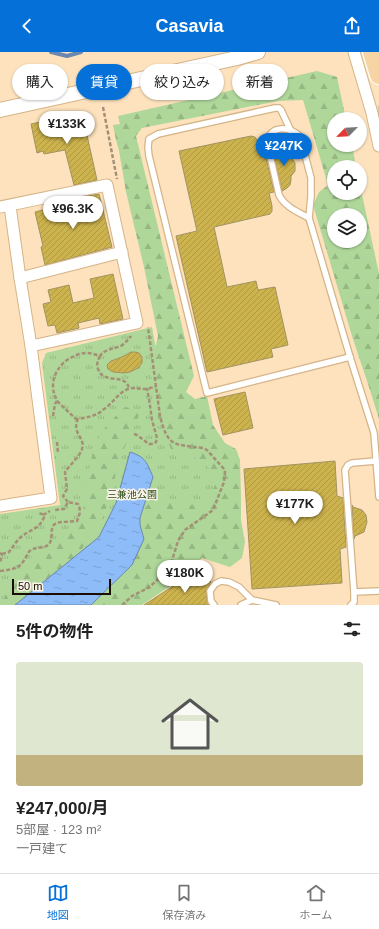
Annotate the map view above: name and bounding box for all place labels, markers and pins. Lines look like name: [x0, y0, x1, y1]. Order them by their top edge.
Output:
pin: ¥133K: [39, 111, 95, 145]
pin: ¥247K: [256, 133, 312, 167]
pin: ¥96.3K: [40, 196, 106, 230]
pin: ¥177K: [267, 491, 323, 525]
pin: ¥180K: [157, 560, 213, 594]

